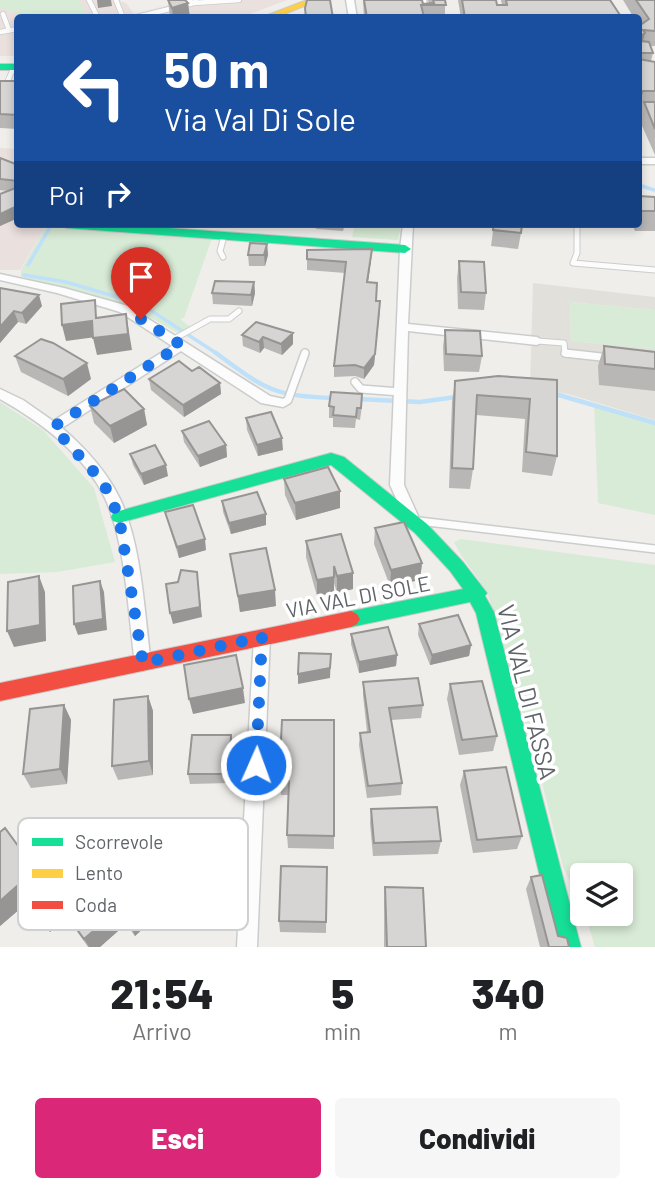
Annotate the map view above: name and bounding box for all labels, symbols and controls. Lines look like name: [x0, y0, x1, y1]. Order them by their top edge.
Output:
text: 50 m: [164, 39, 269, 98]
icon: left: [49, 42, 140, 133]
text: Via Val Di Sole: [164, 99, 356, 137]
icon: right: [99, 175, 137, 213]
text: Poi: [49, 179, 85, 210]
pin: [111, 247, 171, 319]
icon: arrive: [122, 258, 160, 296]
street label: VIA VAL DI SOLE: [284, 570, 432, 622]
street label: VIA VAL DI FASSA: [492, 602, 564, 782]
position arrow: [219, 728, 293, 802]
legend: [18, 818, 248, 930]
text: Scorrevole: [75, 830, 163, 853]
text: Lento: [75, 861, 123, 884]
map controls: [570, 863, 633, 926]
button: layers: [570, 863, 633, 926]
text: Coda: [75, 893, 117, 916]
text: 21:54: [110, 967, 214, 1017]
text: 5: [331, 967, 354, 1017]
text: 340: [472, 967, 545, 1017]
text: Arrivo: [132, 1017, 192, 1045]
text: min: [324, 1017, 361, 1045]
text: m: [499, 1017, 518, 1045]
button: Esci: [35, 1098, 321, 1178]
button: Condividi: [335, 1098, 620, 1178]

